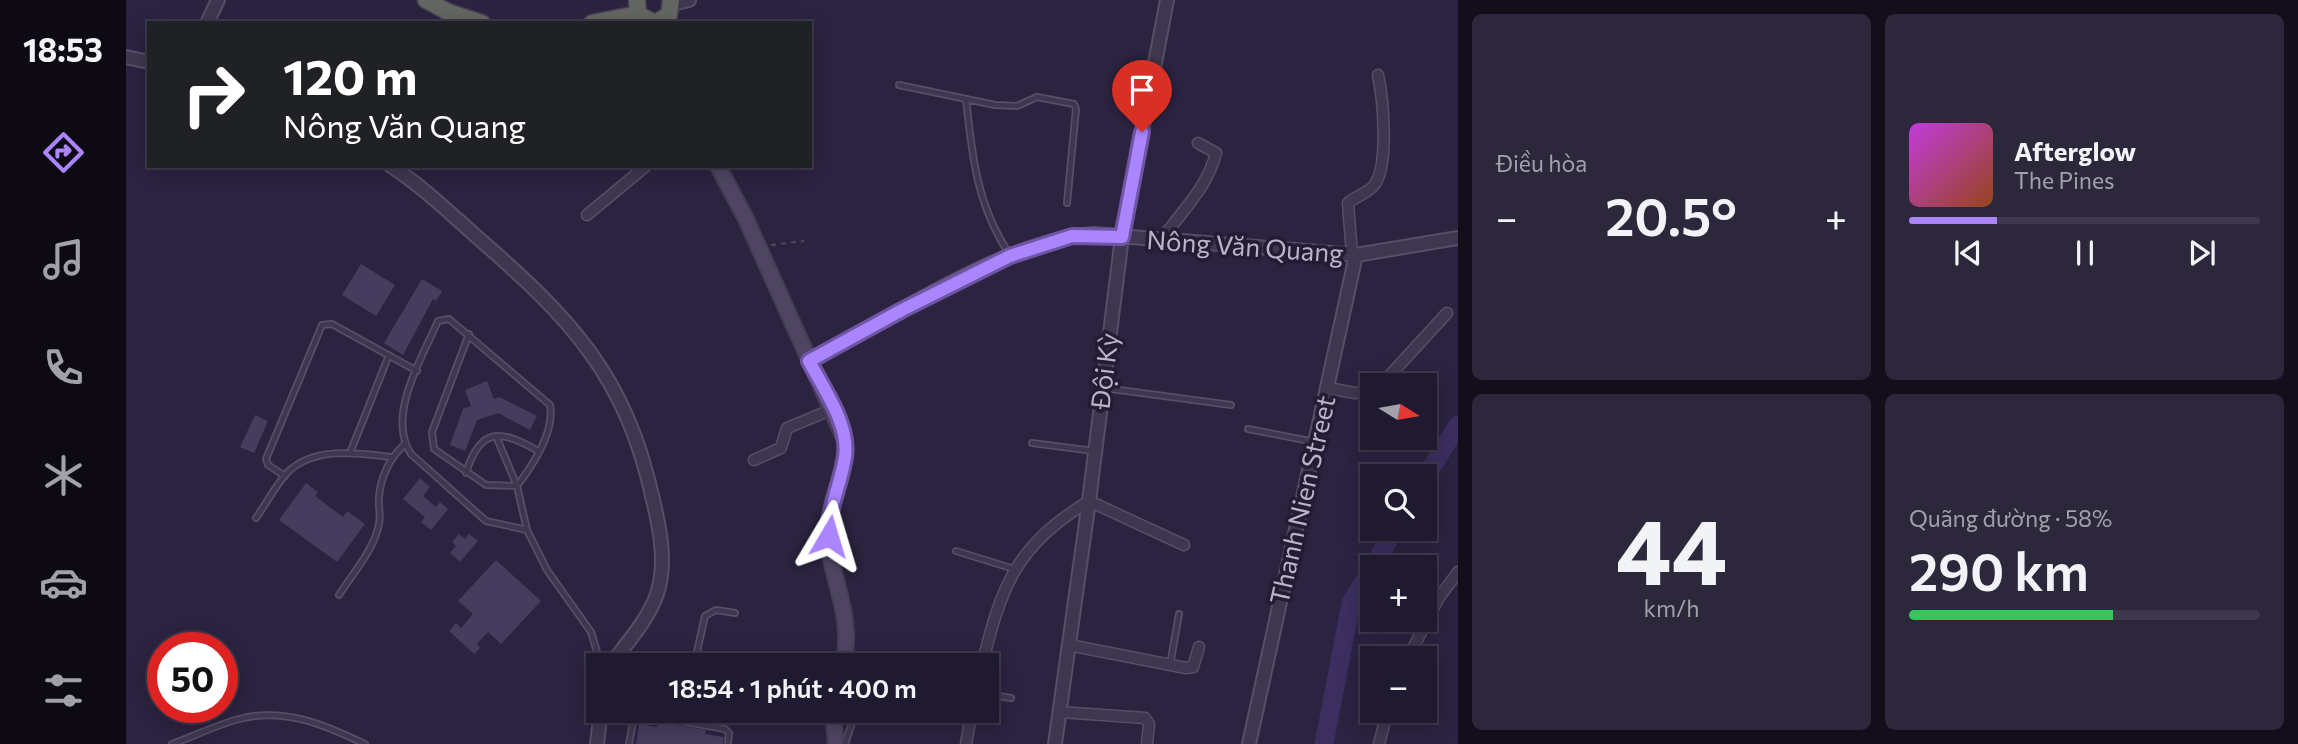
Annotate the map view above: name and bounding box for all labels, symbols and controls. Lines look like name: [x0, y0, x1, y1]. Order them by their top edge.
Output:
text: 18:53: [23, 29, 103, 69]
text: 120 m: [283, 45, 417, 105]
icon: right: [168, 49, 259, 140]
pin: [1112, 60, 1172, 132]
icon: arrive: [1123, 71, 1161, 109]
text: Nông Văn Quang: [283, 105, 526, 145]
icon: directions: [39, 128, 88, 177]
text: Afterglow: [2014, 135, 2136, 166]
text: Điều hòa: [1496, 149, 1587, 177]
text: The Pines: [2014, 166, 2115, 194]
text: 20.5°: [1605, 183, 1737, 247]
text: −: [1496, 193, 1518, 240]
text: +: [1825, 193, 1847, 240]
street label: Nông Văn Quang: [1146, 223, 1345, 268]
icon: previous: [1949, 234, 1987, 272]
icon: pause: [2066, 234, 2104, 272]
icon: next: [2183, 234, 2221, 272]
icon: music: [39, 235, 88, 284]
street label: Đội Kỳ: [1083, 331, 1124, 412]
icon: phone: [39, 343, 88, 392]
north arrow: [1360, 373, 1437, 450]
map controls: [1360, 373, 1437, 723]
street label: Thanh Nien Street: [1262, 392, 1341, 607]
icon: climate: [39, 451, 88, 500]
button: search: [1360, 464, 1437, 541]
text: 44: [1616, 492, 1727, 604]
position arrow: [792, 499, 866, 573]
text: Quãng đường · 58%: [1909, 504, 2112, 532]
text: 290 km: [1909, 538, 2089, 602]
button: +: [1360, 555, 1437, 632]
icon: car: [39, 558, 88, 607]
text: km/h: [1644, 594, 1699, 622]
speed limit sign: 50: [147, 632, 238, 723]
button: −: [1360, 646, 1437, 723]
icon: filters: [39, 666, 88, 715]
text: 18:54 · 1 phút · 400 m: [668, 672, 917, 703]

